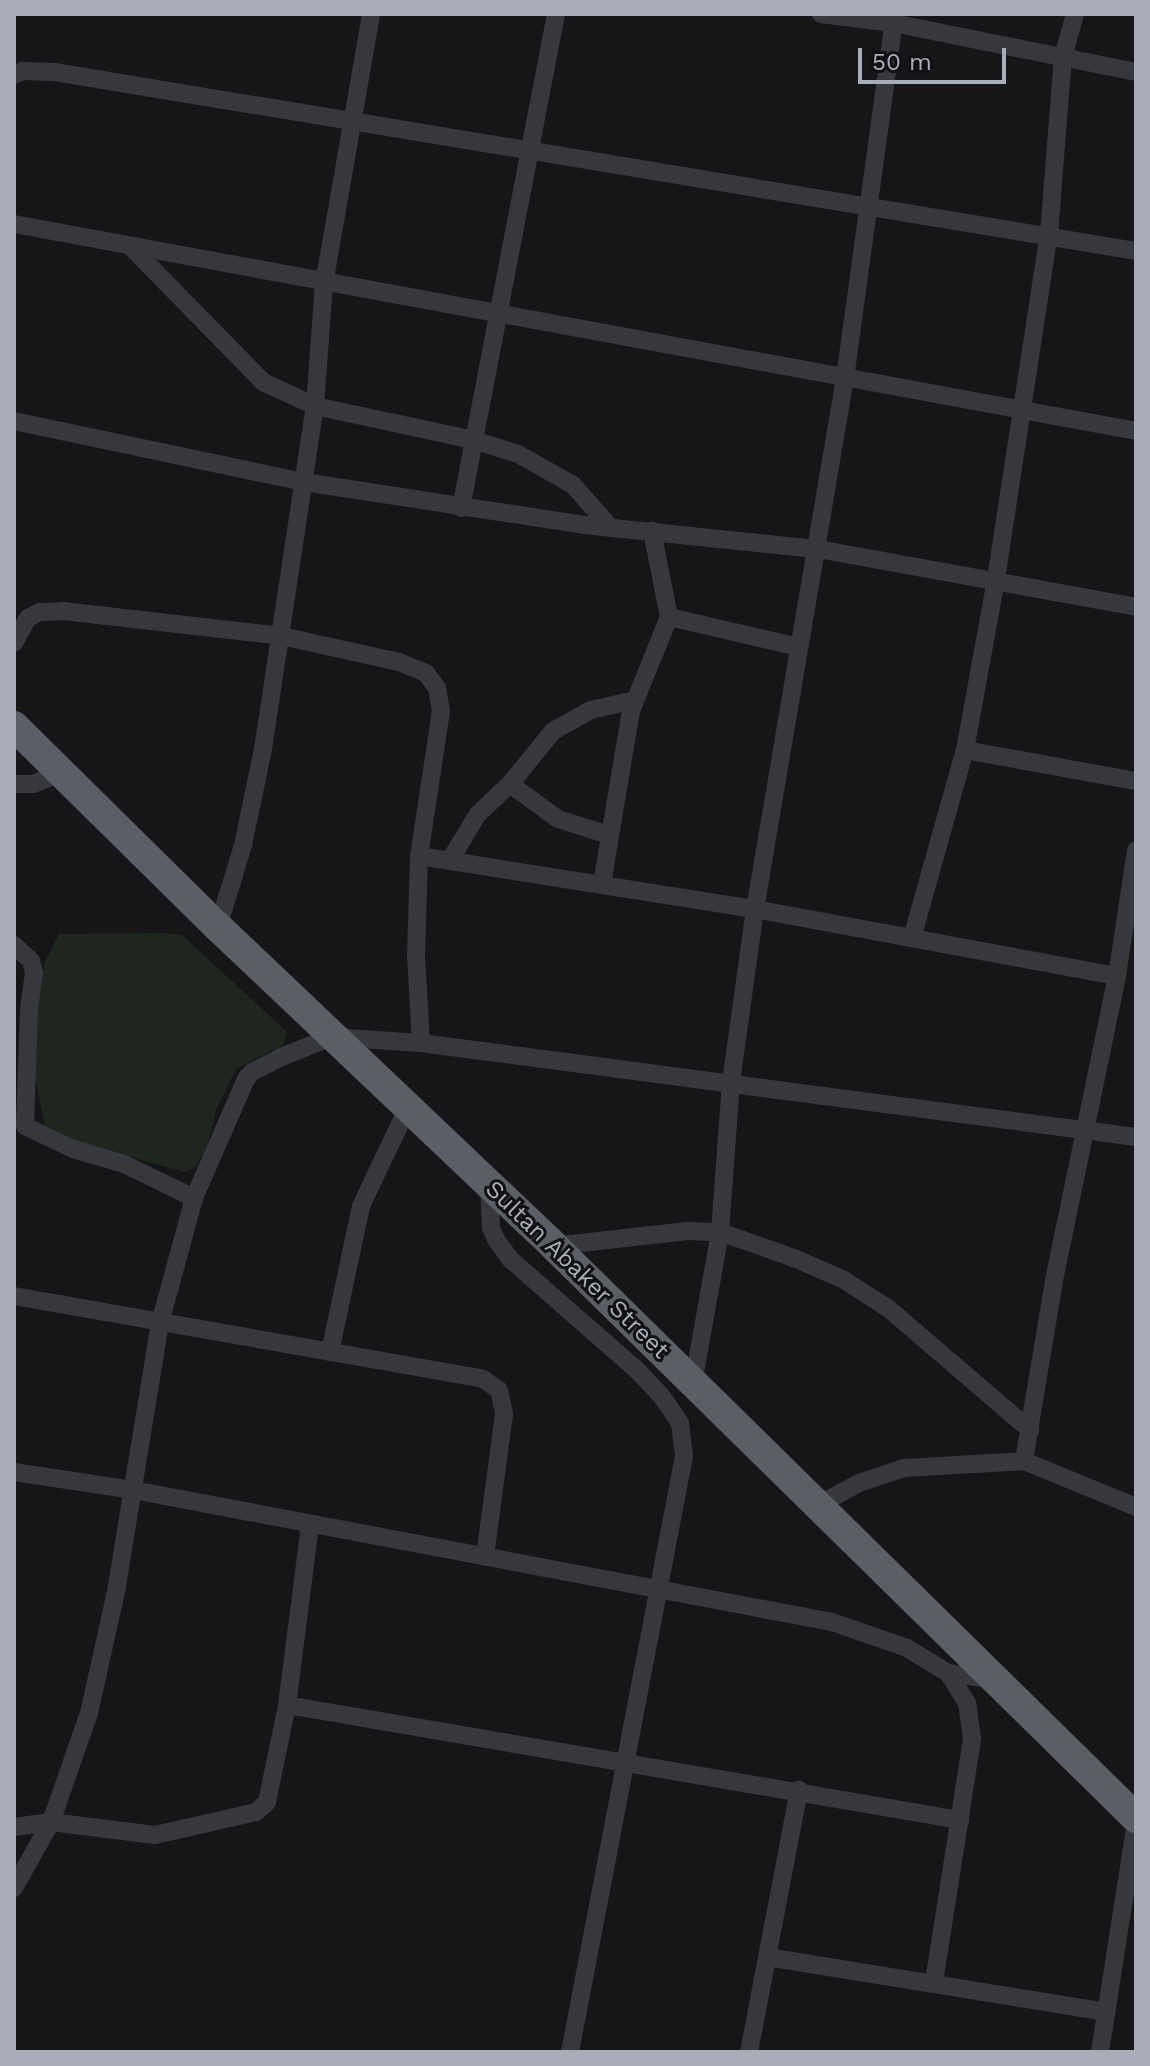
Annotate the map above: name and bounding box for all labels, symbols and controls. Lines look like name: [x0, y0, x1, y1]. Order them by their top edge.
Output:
scale bar: [862, 32, 1010, 82]
text: 50 m: [872, 48, 932, 76]
street label: Sultan Abaker Street: [479, 1174, 675, 1366]

